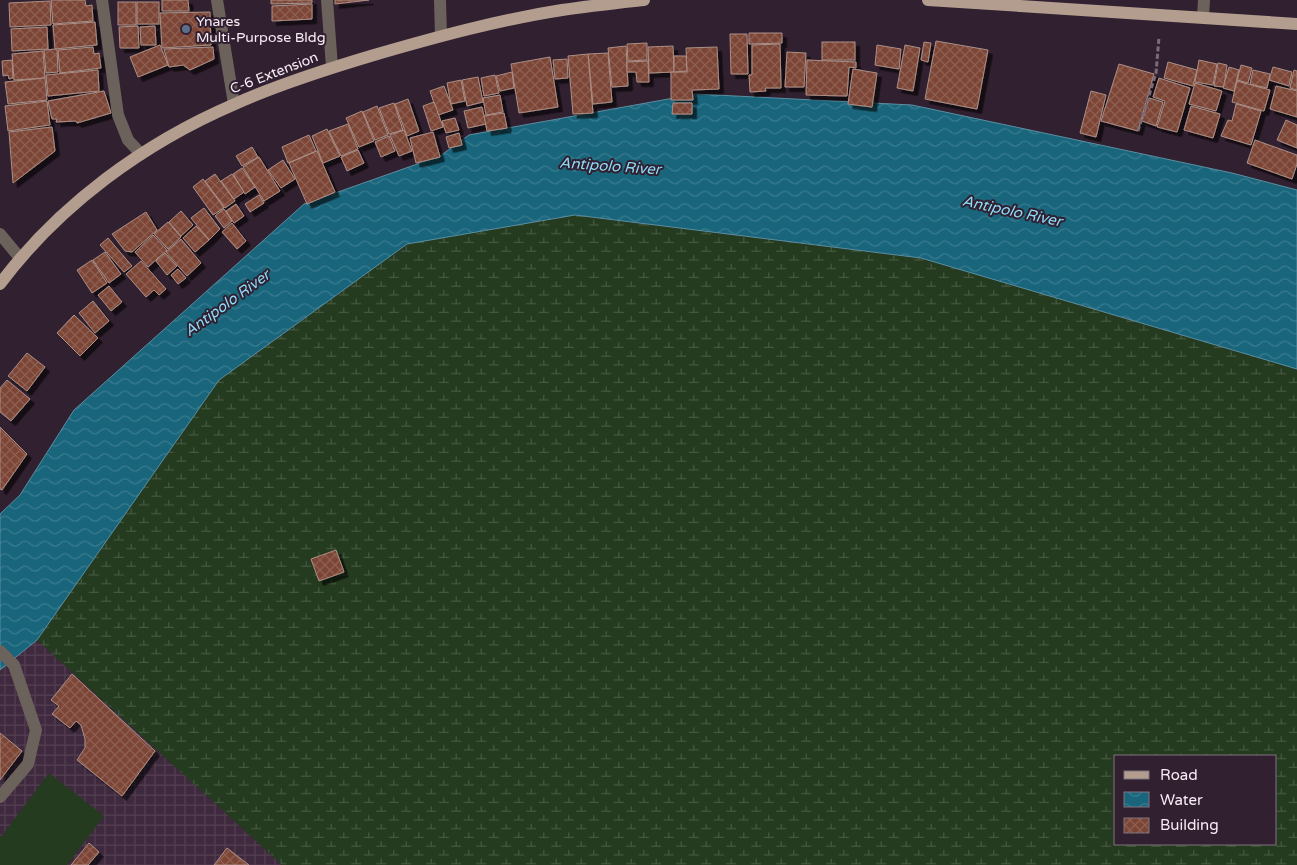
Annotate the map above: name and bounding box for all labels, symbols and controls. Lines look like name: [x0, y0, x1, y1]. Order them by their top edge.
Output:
place label: Ynares Multi-Purpose Bldg: [196, 13, 326, 46]
marker: Ynares Multi-Purpose Bldg: [180, 23, 192, 35]
street label: C-6 Extension: [228, 48, 320, 98]
water label: Antipolo River: [559, 153, 663, 179]
water label: Antipolo River: [961, 192, 1066, 231]
water label: Antipolo River: [181, 265, 275, 340]
legend: [1114, 755, 1277, 845]
text: Road: [1160, 766, 1198, 784]
text: Water: [1160, 791, 1203, 809]
text: Building: [1160, 816, 1219, 834]

